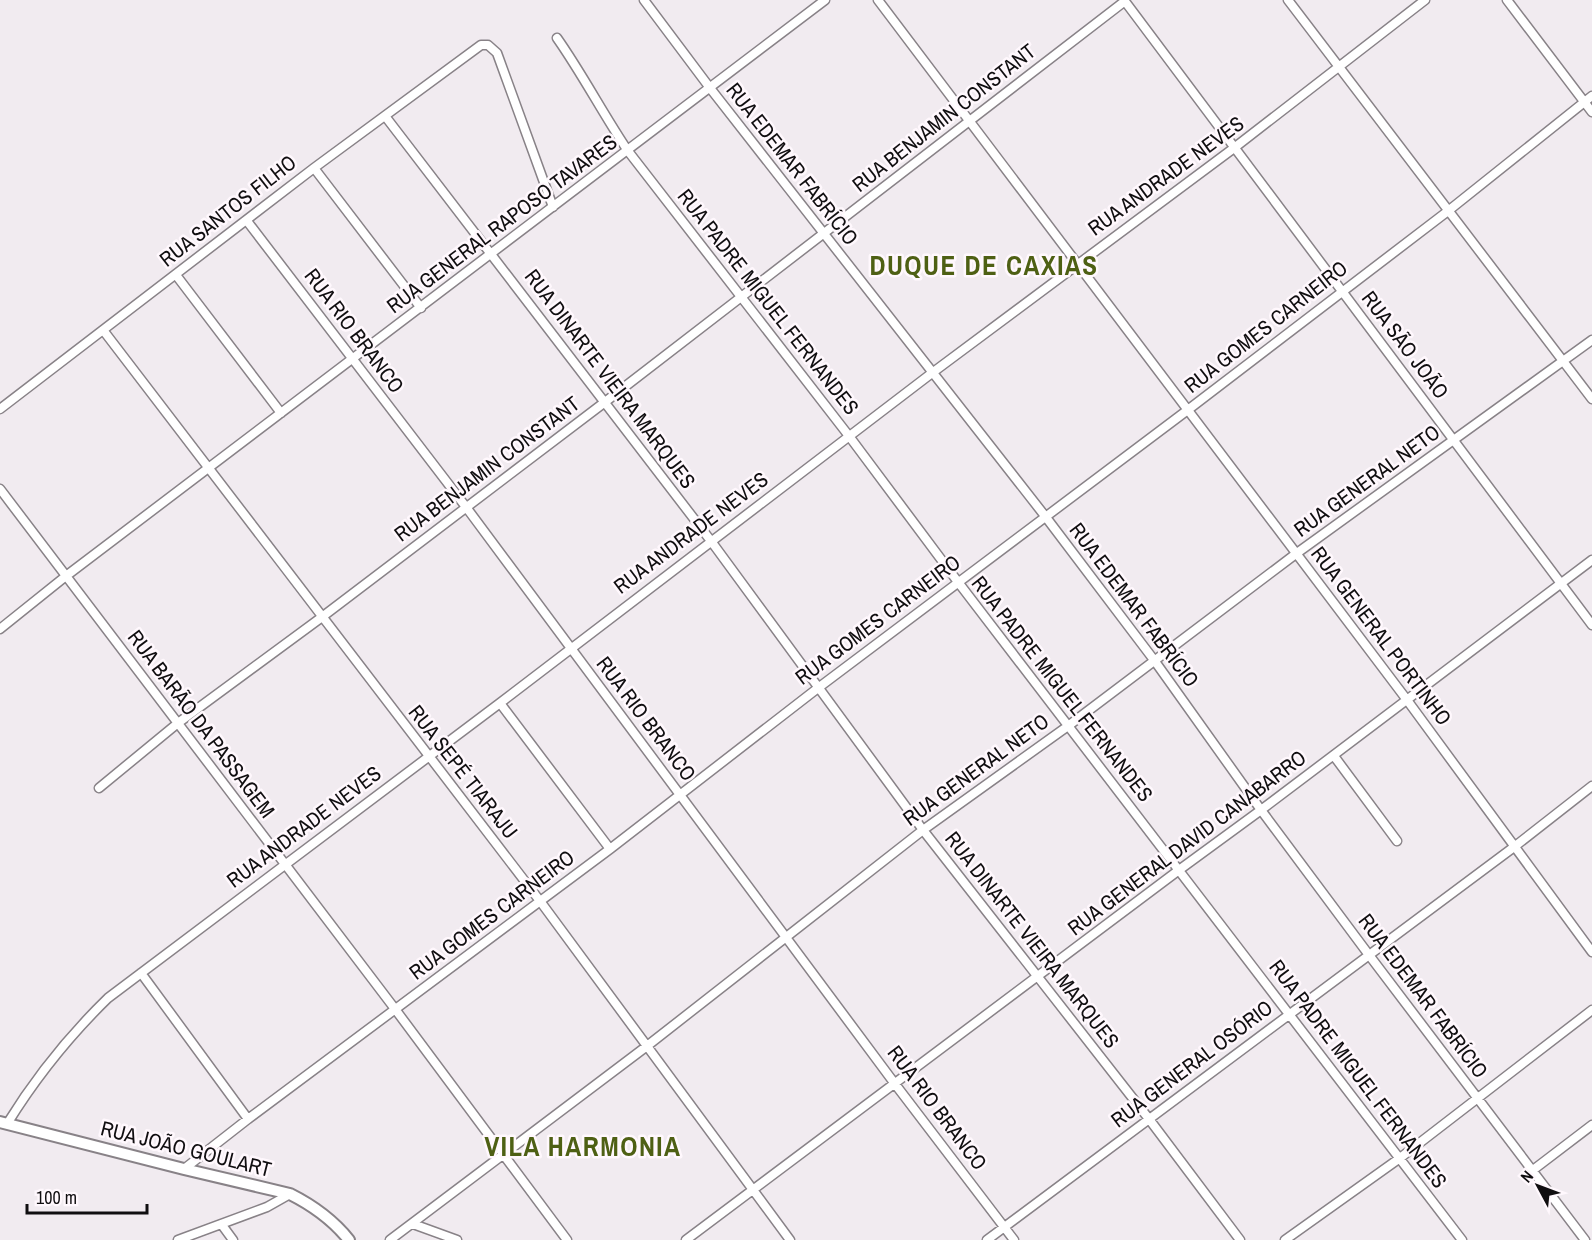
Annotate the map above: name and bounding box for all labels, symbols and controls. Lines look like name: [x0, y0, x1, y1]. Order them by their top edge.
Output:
street label: RUA BENJAMIN CONSTANT: [846, 36, 1042, 198]
street label: RUA EDEMAR FABRÍCIO: [720, 76, 865, 251]
street label: RUA ANDRADE NEVES: [1082, 109, 1250, 242]
street label: RUA GENERAL RAPOSO TAVARES: [381, 127, 623, 320]
street label: RUA SANTOS FILHO: [153, 148, 302, 273]
street label: RUA PADRE MIGUEL FERNANDES: [671, 183, 866, 421]
district label: DUQUE DE CAXIAS: [869, 247, 1099, 283]
street label: RUA GOMES CARNEIRO: [1178, 254, 1353, 400]
street label: RUA RIO BRANCO: [298, 262, 411, 399]
street label: RUA DINARTE VIEIRA MARQUES: [518, 263, 703, 494]
street label: RUA SÃO JOÃO: [1355, 285, 1456, 405]
street label: RUA BENJAMIN CONSTANT: [388, 389, 586, 548]
street label: RUA GENERAL NETO: [1288, 418, 1446, 544]
street label: RUA ANDRADE NEVES: [607, 465, 774, 600]
street label: RUA EDEMAR FABRÍCIO: [1063, 516, 1206, 693]
street label: RUA GENERAL PORTINHO: [1304, 540, 1458, 731]
street label: RUA GOMES CARNEIRO: [789, 548, 966, 691]
street label: RUA PADRE MIGUEL FERNANDES: [965, 570, 1160, 808]
street label: RUA BARÃO DA PASSAGEM: [121, 624, 282, 824]
street label: RUA RIO BRANCO: [590, 650, 703, 787]
street label: RUA SEPÉ TIARAJU: [402, 699, 525, 845]
street label: RUA GENERAL NETO: [897, 707, 1055, 833]
street label: RUA GENERAL DAVID CANABARRO: [1061, 743, 1312, 942]
street label: RUA ANDRADE NEVES: [220, 759, 387, 894]
street label: RUA DINARTE VIEIRA MARQUES: [939, 825, 1126, 1054]
street label: RUA GOMES CARNEIRO: [403, 843, 580, 986]
street label: RUA EDEMAR FABRÍCIO: [1352, 907, 1495, 1084]
street label: RUA PADRE MIGUEL FERNANDES: [1263, 953, 1454, 1194]
street label: RUA GENERAL OSÓRIO: [1105, 993, 1279, 1134]
street label: RUA RIO BRANCO: [881, 1039, 994, 1176]
street label: RUA JOÃO GOULART: [98, 1113, 275, 1184]
district label: VILA HARMONIA: [484, 1128, 682, 1164]
north arrow: [1508, 1156, 1568, 1216]
text: N: [1515, 1165, 1538, 1187]
scale bar: [27, 1177, 147, 1215]
text: 100 m: [36, 1185, 77, 1210]

